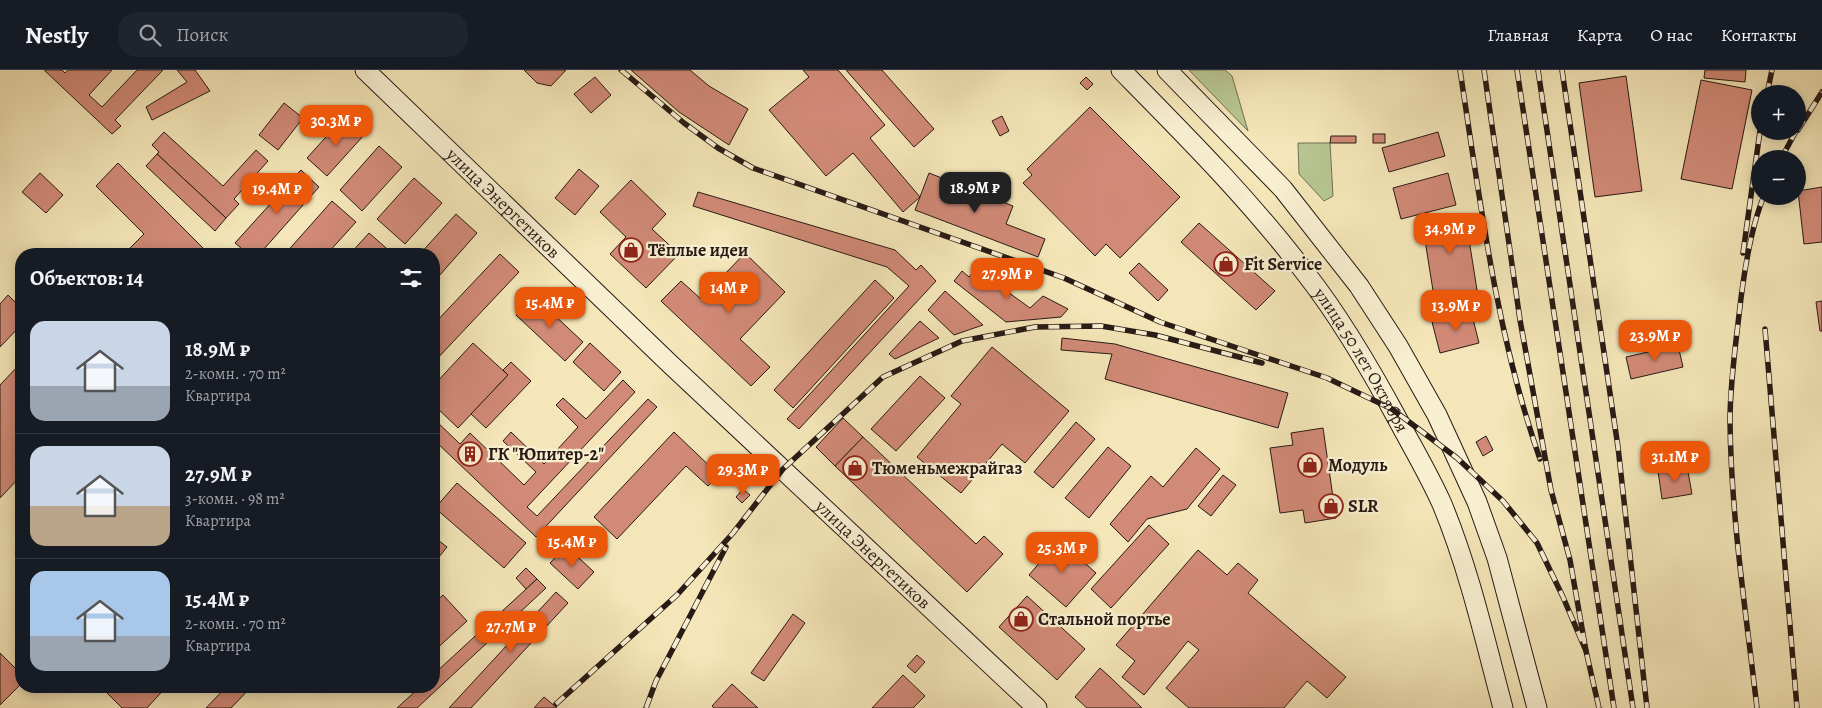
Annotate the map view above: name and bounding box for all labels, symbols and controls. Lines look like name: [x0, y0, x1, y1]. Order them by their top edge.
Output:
search box: [118, 12, 468, 57]
text: Nestly: [25, 19, 88, 51]
icon: search: [136, 21, 164, 49]
text: Поиск: [176, 22, 228, 48]
text: Главная: [1488, 23, 1549, 47]
text: Карта: [1577, 23, 1622, 47]
text: О нас: [1650, 23, 1693, 47]
text: Контакты: [1721, 23, 1797, 47]
map controls: [1751, 85, 1806, 205]
button: +: [1751, 85, 1806, 140]
pin: 30.3M ₽: [290, 104, 382, 147]
text: 30.3M ₽: [311, 110, 361, 132]
street label: улица Энергетиков: [440, 142, 566, 264]
button: −: [1751, 150, 1806, 205]
pin: 19.4M ₽: [231, 172, 323, 215]
pin: 18.9M ₽: [929, 172, 1021, 214]
text: 18.9M ₽: [950, 177, 1000, 199]
text: 19.4M ₽: [252, 178, 302, 200]
pin: 34.9M ₽: [1404, 212, 1496, 255]
text: 34.9M ₽: [1425, 218, 1475, 240]
shop icon: Тёплые идеи: [618, 237, 644, 263]
place label: Тёплые идеи: [648, 238, 749, 262]
shop icon: Fit Service: [1213, 251, 1239, 277]
place label: Fit Service: [1244, 252, 1322, 276]
pin: 27.9M ₽: [961, 258, 1053, 300]
text: 27.9M ₽: [982, 263, 1032, 285]
text: Объектов: 14: [30, 264, 144, 292]
icon: filters: [397, 264, 425, 292]
pin: 14M ₽: [694, 272, 764, 314]
text: 14M ₽: [710, 277, 748, 299]
street label: улица 50 лет Октября: [1308, 282, 1414, 436]
pin: 15.4M ₽: [504, 286, 596, 329]
pin: 13.9M ₽: [1410, 290, 1502, 332]
text: 15.4M ₽: [526, 292, 574, 314]
text: 13.9M ₽: [1432, 295, 1480, 317]
pin: 23.9M ₽: [1609, 320, 1701, 362]
text: 23.9M ₽: [1630, 325, 1680, 347]
text: 18.9M ₽: [185, 335, 250, 363]
icon: home: [70, 341, 130, 401]
text: 2-комн. · 70 m²: [185, 363, 286, 385]
text: Квартира: [185, 385, 251, 407]
pin: 31.1M ₽: [1629, 440, 1721, 483]
building icon: ГК "Юпитер-2": [457, 441, 483, 467]
place label: ГК "Юпитер-2": [488, 442, 604, 466]
text: 31.1M ₽: [1651, 446, 1699, 468]
shop icon: Модуль: [1297, 452, 1323, 478]
place label: Модуль: [1328, 453, 1388, 477]
pin: 29.3M ₽: [697, 454, 789, 496]
shop icon: Тюменьмежрайгаз: [842, 455, 868, 481]
place label: Тюменьмежрайгаз: [872, 456, 1022, 480]
text: 29.3M ₽: [718, 459, 768, 481]
text: 27.9M ₽: [185, 460, 252, 488]
icon: home: [70, 466, 130, 526]
text: 3-комн. · 98 m²: [185, 488, 285, 510]
shop icon: SLR: [1318, 493, 1344, 519]
street label: улица Энергетиков: [810, 494, 936, 614]
place label: SLR: [1348, 494, 1379, 518]
text: Квартира: [185, 510, 251, 532]
pin: 15.4M ₽: [526, 526, 618, 568]
text: 15.4M ₽: [548, 531, 596, 553]
pin: 25.3M ₽: [1016, 532, 1108, 574]
text: 25.3M ₽: [1037, 537, 1087, 559]
text: 15.4M ₽: [185, 585, 249, 613]
icon: home: [70, 591, 130, 651]
shop icon: Стальной портье: [1008, 606, 1034, 632]
place label: Стальной портье: [1038, 607, 1171, 631]
pin: 27.7M ₽: [465, 610, 557, 653]
text: 2-комн. · 70 m²: [185, 613, 286, 635]
text: 27.7M ₽: [486, 616, 536, 638]
text: Квартира: [185, 635, 251, 657]

